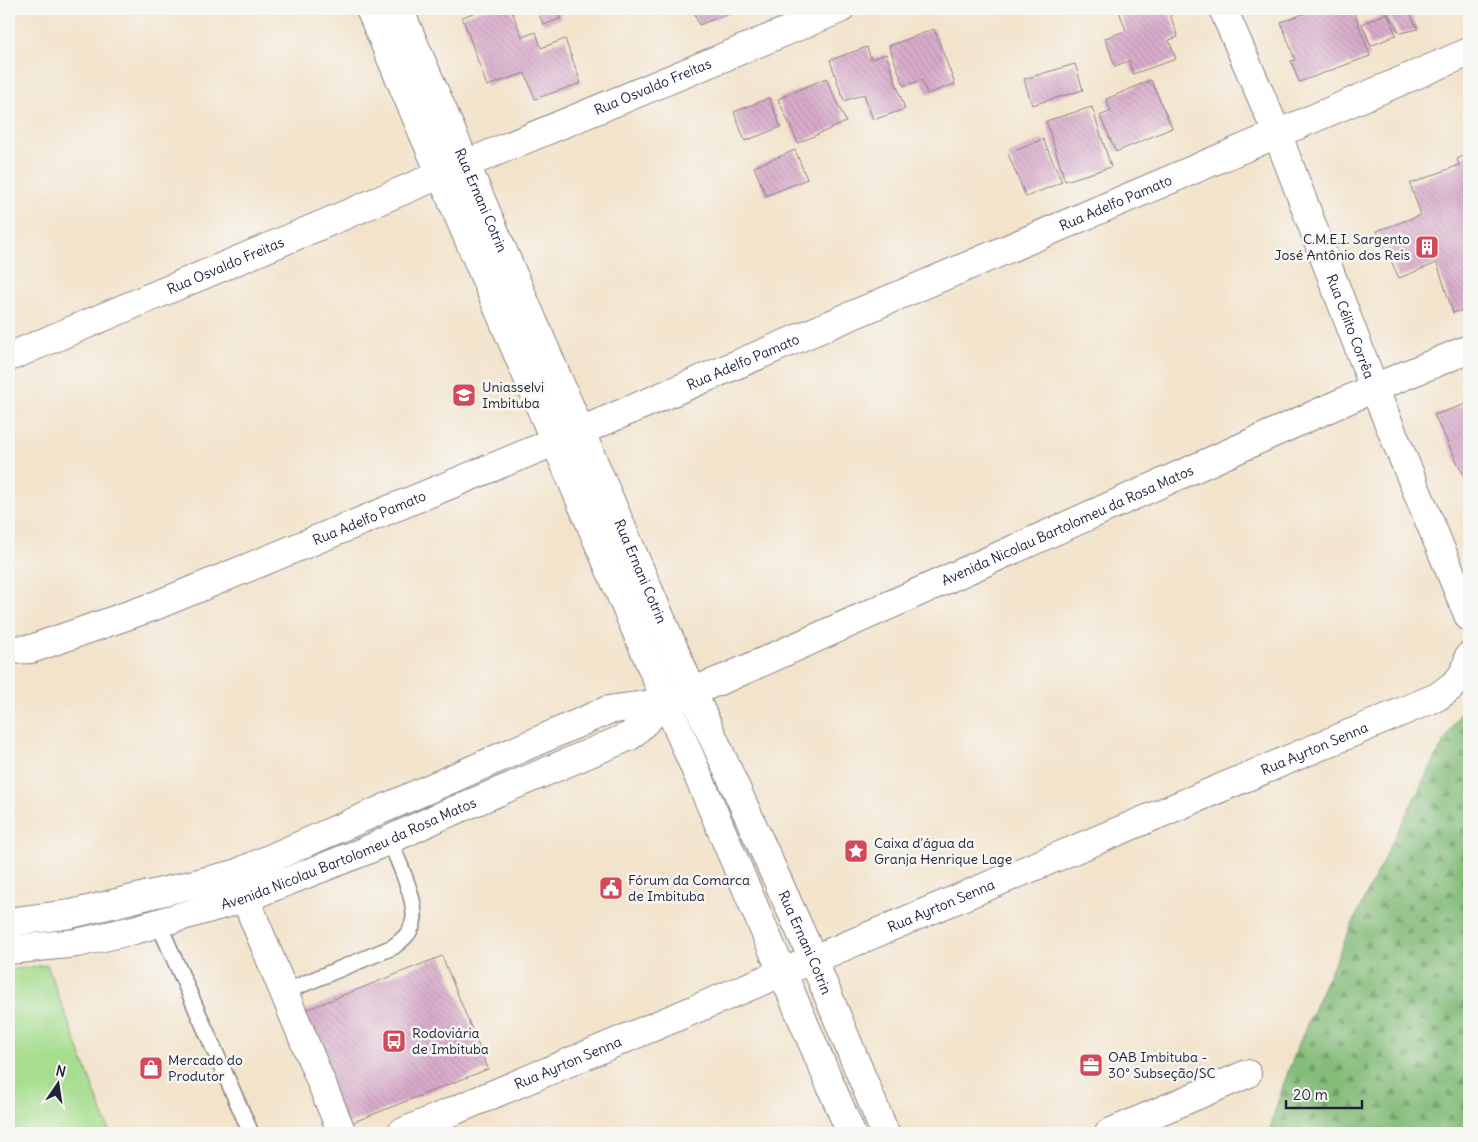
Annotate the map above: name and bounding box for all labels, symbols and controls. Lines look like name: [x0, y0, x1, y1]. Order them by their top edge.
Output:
street label: Rua Osvaldo Freitas: [591, 54, 714, 119]
street label: Rua Ernani Cotrin: [451, 145, 511, 255]
street label: Rua Adelfo Pamato: [1056, 171, 1175, 235]
place label: C.M.E.I. Sargento José Antônio dos Reis: [1274, 230, 1410, 264]
street label: Rua Osvaldo Freitas: [164, 233, 287, 298]
building icon: C.M.E.I. Sargento José Antônio dos Reis: [1414, 234, 1440, 260]
street label: Rua Célito Corrêa: [1322, 271, 1379, 381]
street label: Rua Adelfo Pamato: [684, 330, 802, 394]
place label: Uniasselvi Imbituba: [482, 378, 544, 412]
school or university icon: Uniasselvi Imbituba: [451, 382, 477, 408]
street label: Avenida Nicolau Bartolomeu da Rosa Matos: [939, 461, 1196, 590]
street label: Rua Adelfo Pamato: [310, 487, 429, 549]
street label: Rua Ernani Cotrin: [610, 517, 671, 626]
street label: Rua Ayrton Senna: [1258, 718, 1371, 779]
street label: Avenida Nicolau Bartolomeu da Rosa Matos: [219, 793, 479, 913]
place label: Caixa d'água da Granja Henrique Lage: [874, 834, 1012, 868]
place icon: Caixa d'água da Granja Henrique Lage: [843, 838, 869, 864]
place label: Fórum da Comarca de Imbituba: [628, 871, 750, 905]
public building icon: Fórum da Comarca de Imbituba: [598, 875, 624, 901]
street label: Rua Ayrton Senna: [885, 875, 997, 936]
street label: Rua Ernani Cotrin: [774, 888, 836, 997]
place label: Rodoviária de Imbituba: [412, 1024, 489, 1058]
bus stop icon: Rodoviária de Imbituba: [381, 1028, 407, 1054]
street label: Rua Ayrton Senna: [512, 1032, 624, 1093]
place label: OAB Imbituba - 30° Subseção/SC: [1108, 1048, 1216, 1082]
place label: Mercado do Produtor: [168, 1051, 243, 1085]
office icon: OAB Imbituba - 30° Subseção/SC: [1078, 1052, 1104, 1078]
shop icon: Mercado do Produtor: [138, 1055, 164, 1081]
north arrow: [32, 1060, 82, 1110]
text: N: [54, 1061, 68, 1081]
scale bar: [1286, 1077, 1362, 1109]
text: 20 m: [1293, 1085, 1328, 1104]

